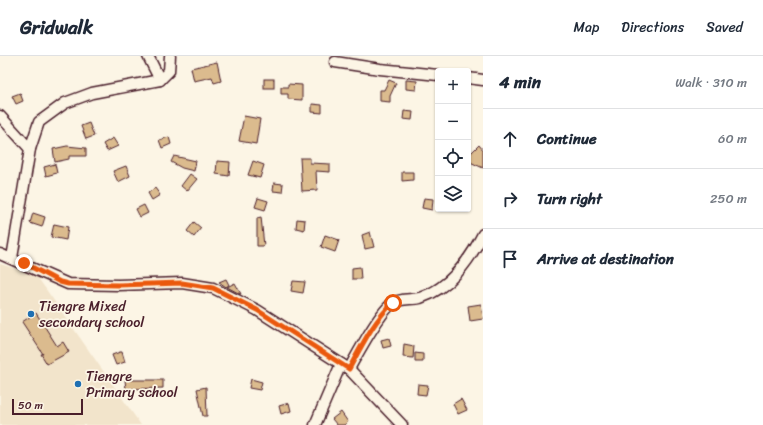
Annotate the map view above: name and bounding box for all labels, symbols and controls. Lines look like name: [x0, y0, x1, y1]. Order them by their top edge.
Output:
text: Gridwalk: [20, 11, 93, 44]
text: Map: [573, 15, 599, 40]
text: Directions: [621, 15, 684, 40]
text: Saved: [706, 15, 743, 40]
text: 4 min: [499, 67, 541, 97]
map controls: [435, 68, 471, 212]
button: +: [435, 68, 471, 104]
text: Walk · 310 m: [675, 71, 747, 94]
button: −: [435, 104, 471, 140]
text: Continue: [537, 126, 597, 152]
text: 60 m: [718, 127, 747, 150]
icon: ahead: [499, 128, 521, 150]
button: locate: [435, 140, 471, 176]
button: layers: [435, 176, 471, 212]
text: Turn right: [537, 186, 602, 212]
text: 250 m: [710, 187, 747, 210]
icon: right: [499, 188, 521, 210]
text: Arrive at destination: [537, 246, 674, 272]
icon: arrive: [499, 248, 521, 270]
route end: [15, 254, 33, 272]
place label: Tiengre Mixed secondary school: [38, 294, 145, 335]
route start: [384, 294, 402, 312]
marker: Tiengre Mixed secondary school: [26, 309, 36, 319]
place label: Tiengre Primary school: [86, 364, 179, 405]
marker: Tiengre Primary school: [73, 379, 83, 389]
text: 50 m: [18, 396, 43, 415]
scale bar: [12, 397, 83, 416]

